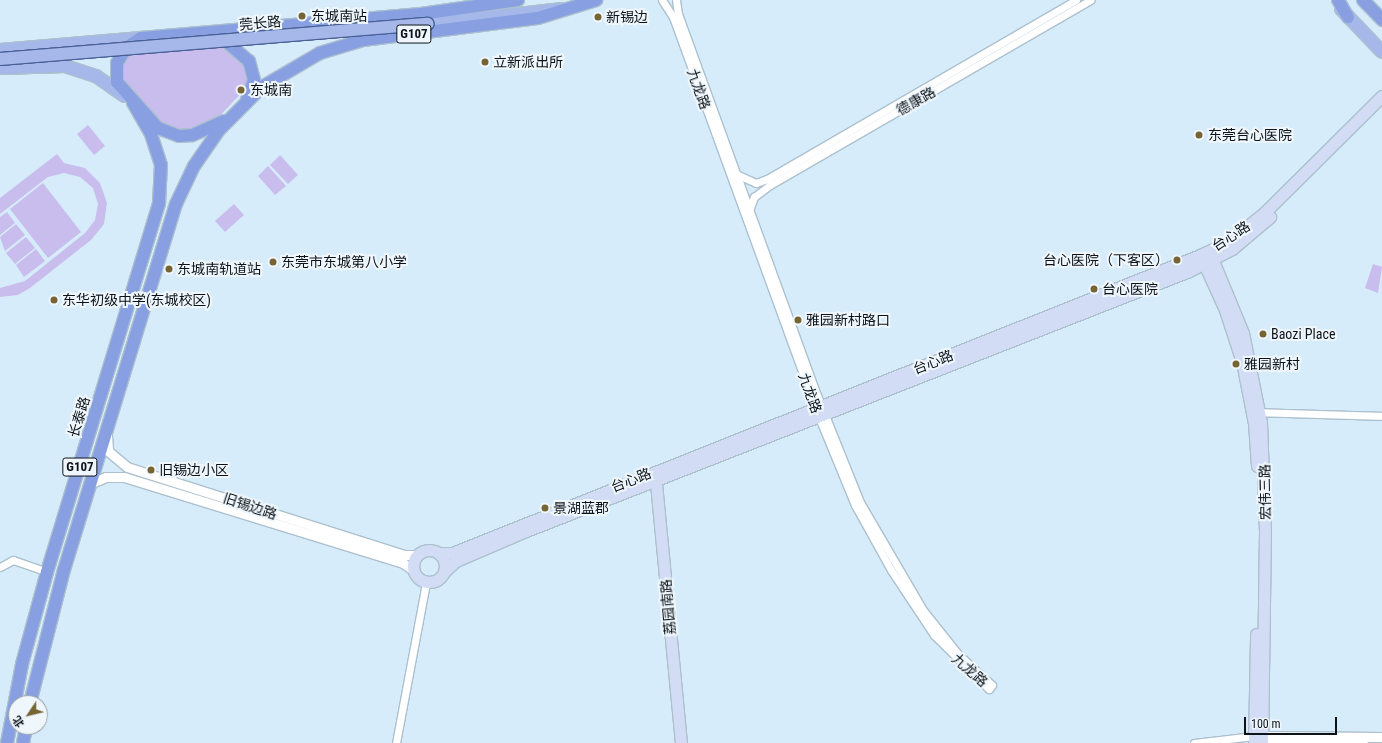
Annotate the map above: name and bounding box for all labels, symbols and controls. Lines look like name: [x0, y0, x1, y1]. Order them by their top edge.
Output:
place label: 东城南站: [311, 8, 367, 24]
place label: 新锡边: [606, 9, 648, 25]
marker: 东城南站: [296, 10, 308, 22]
marker: 新锡边: [593, 12, 603, 22]
street label: 莞长路: [238, 13, 282, 33]
road number: G107: [396, 23, 432, 45]
place label: 立新派出所: [493, 54, 563, 70]
marker: 立新派出所: [480, 57, 490, 67]
street label: 九龙路: [684, 66, 714, 112]
place label: 东城南: [250, 82, 292, 98]
street label: 德康路: [894, 83, 938, 119]
marker: 东城南: [235, 84, 247, 96]
place label: 东莞台心医院: [1208, 127, 1292, 143]
marker: 东莞台心医院: [1193, 129, 1205, 141]
street label: 台心路: [1209, 218, 1253, 254]
place label: 台心医院（下客区）: [1043, 252, 1169, 268]
place label: 东莞市东城第八小学: [281, 254, 407, 270]
marker: 台心医院（下客区）: [1172, 255, 1182, 265]
marker: 东莞市东城第八小学: [268, 257, 278, 267]
place label: 东城南轨道站: [177, 261, 261, 277]
marker: 东城南轨道站: [164, 264, 174, 274]
place label: 台心医院: [1102, 281, 1158, 297]
marker: 台心医院: [1089, 284, 1099, 294]
place label: 东华初级中学(东城校区): [62, 292, 211, 308]
marker: 东华初级中学(东城校区): [49, 295, 59, 305]
place label: 雅园新村路口: [806, 312, 890, 328]
marker: 雅园新村路口: [793, 315, 803, 325]
place label: Baozi Place: [1271, 326, 1336, 342]
marker: Baozi Place: [1258, 329, 1268, 339]
street label: 台心路: [910, 347, 956, 377]
place label: 雅园新村: [1244, 356, 1300, 372]
marker: 雅园新村: [1231, 359, 1241, 369]
street label: 九龙路: [795, 370, 825, 416]
street label: 长泰路: [65, 394, 93, 440]
road number: G107: [62, 456, 98, 478]
place label: 旧锡边小区: [159, 462, 229, 478]
street label: 宏伟三路: [1256, 464, 1274, 520]
marker: 旧锡边小区: [146, 465, 156, 475]
street label: 台心路: [608, 465, 654, 495]
street label: 旧锡边路: [221, 489, 279, 523]
place label: 景湖蓝郡: [553, 500, 609, 516]
marker: 景湖蓝郡: [540, 503, 550, 513]
street label: 荔园南路: [657, 578, 679, 636]
street label: 九龙路: [949, 650, 991, 690]
north arrow: [8, 695, 48, 735]
scale bar: [1246, 709, 1339, 735]
text: 北: [10, 713, 27, 730]
text: 100 m: [1251, 717, 1281, 731]

